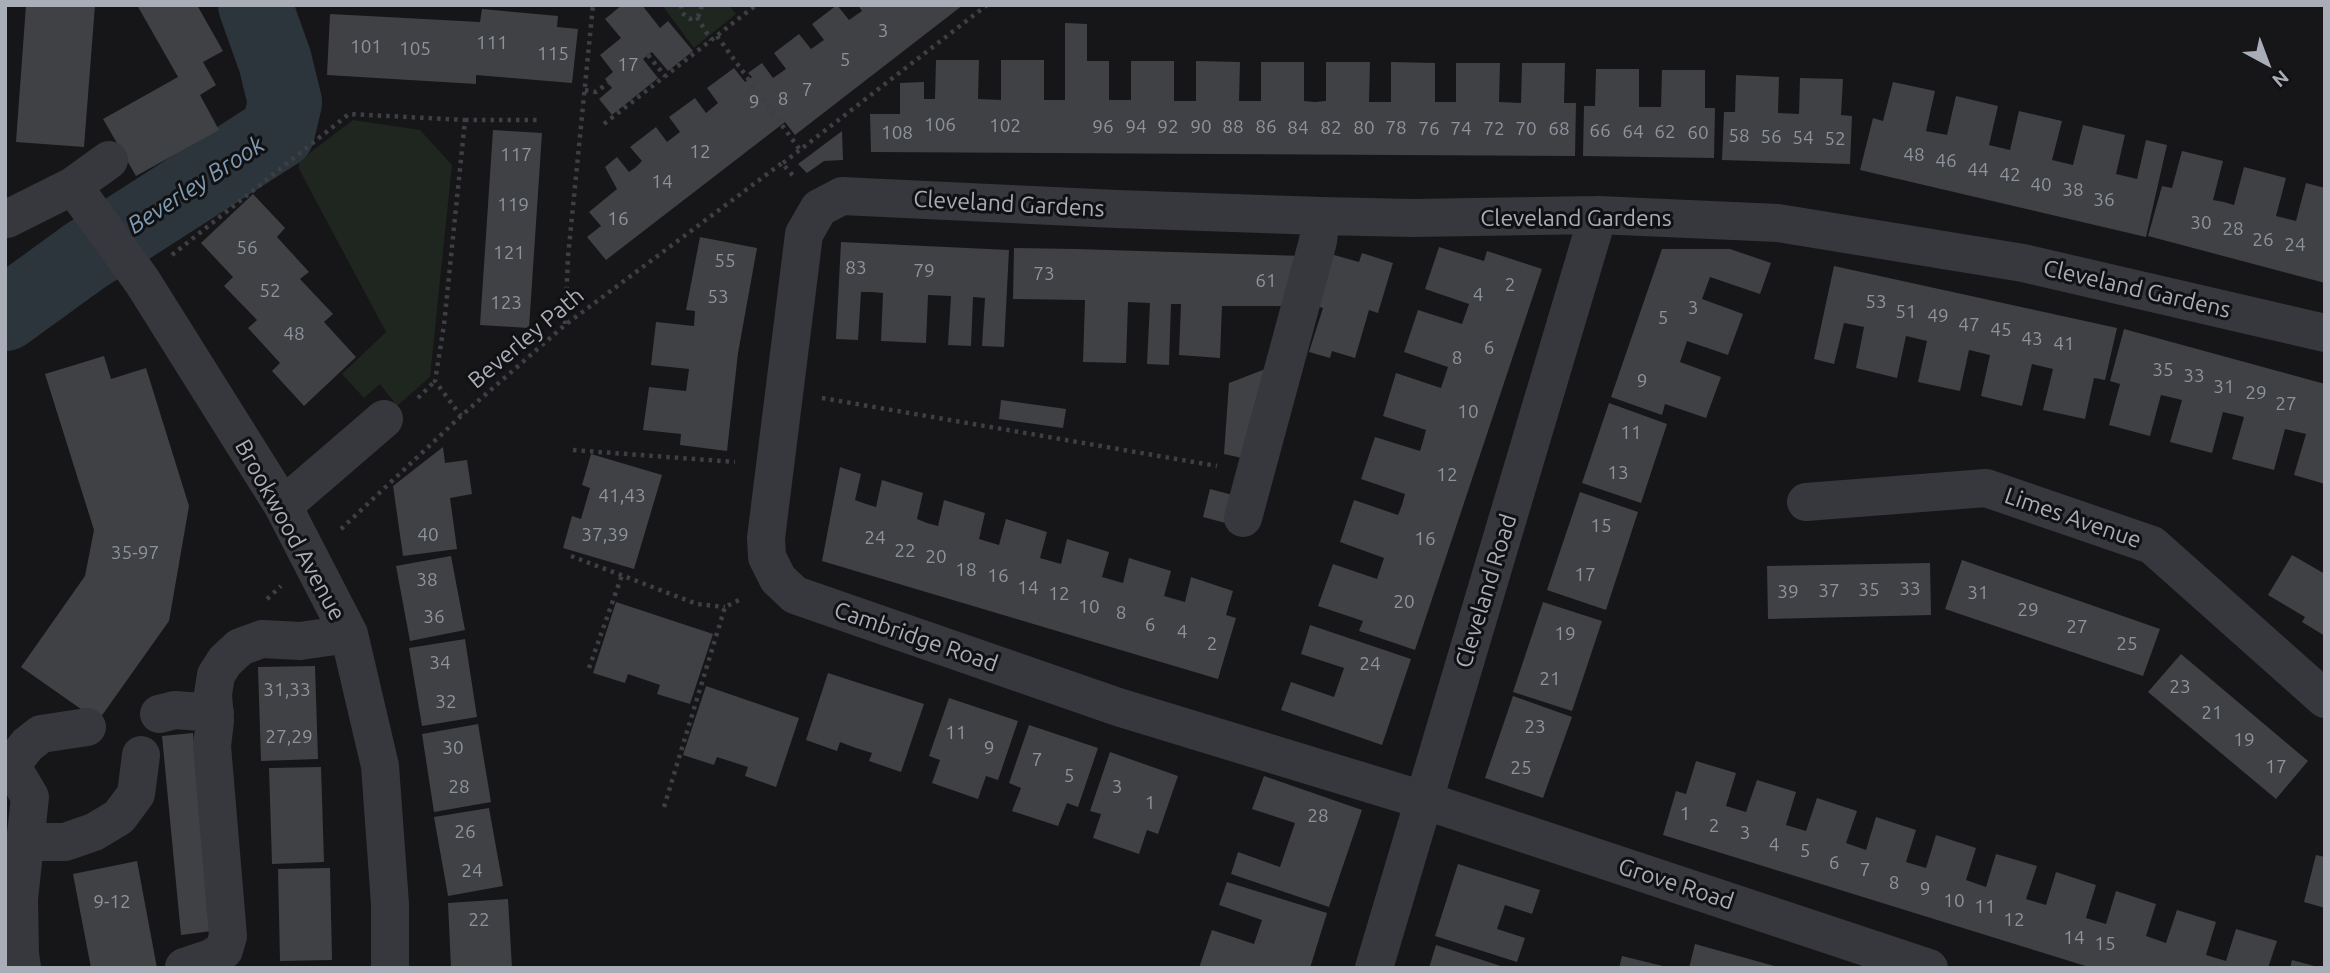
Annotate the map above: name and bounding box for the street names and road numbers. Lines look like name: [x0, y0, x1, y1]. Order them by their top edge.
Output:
street label: Cleveland Gardens: [913, 185, 1105, 223]
street label: Cleveland Gardens: [1480, 204, 1672, 232]
street label: Cleveland Gardens: [2041, 254, 2233, 324]
street label: Beverley Path: [463, 282, 589, 394]
street label: Brookwood Avenue: [229, 435, 351, 625]
street label: Limes Avenue: [2001, 482, 2145, 554]
street label: Cleveland Road: [1449, 511, 1523, 671]
street label: Cambridge Road: [831, 596, 1001, 678]
street label: Grove Road: [1615, 852, 1737, 916]

